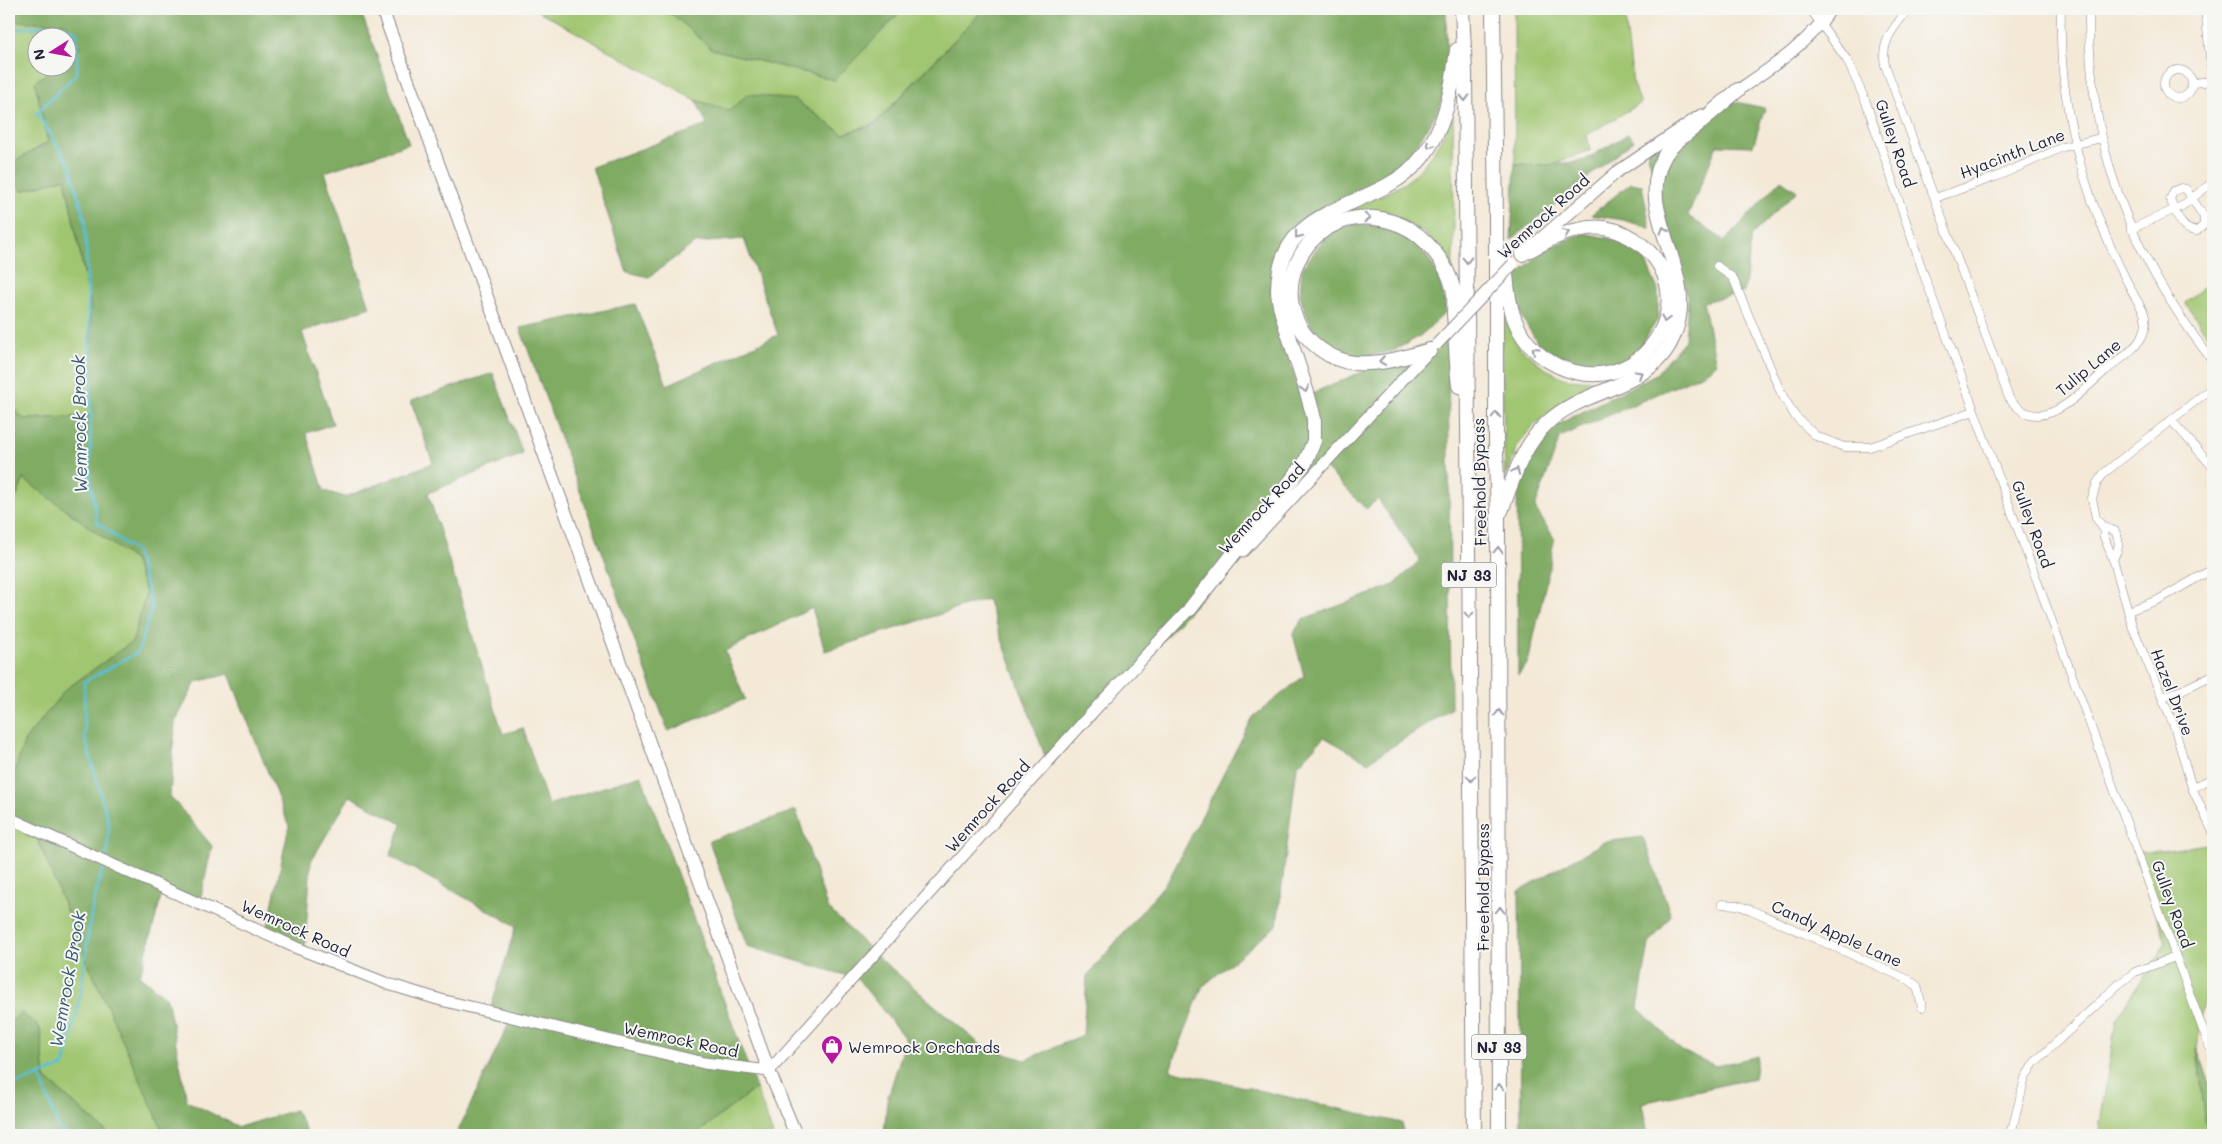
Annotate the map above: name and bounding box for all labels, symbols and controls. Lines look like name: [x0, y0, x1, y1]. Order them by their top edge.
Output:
north arrow: [28, 28, 78, 78]
text: N: [28, 48, 49, 62]
one-way arrow: [1460, 94, 1470, 102]
street label: Gulley Road: [1871, 96, 1921, 190]
street label: Hyacinth Lane: [1956, 123, 2068, 183]
one-way arrow: [1426, 140, 1436, 149]
street label: Wemrock Road: [1492, 169, 1594, 263]
one-way arrow: [1363, 212, 1371, 223]
one-way arrow: [1659, 226, 1669, 234]
one-way arrow: [1562, 229, 1570, 239]
one-way arrow: [1295, 230, 1304, 239]
one-way arrow: [1461, 257, 1472, 265]
one-way arrow: [1660, 315, 1671, 324]
street label: Tulip Lane: [2051, 334, 2125, 400]
one-way arrow: [1532, 347, 1541, 356]
water label: Wemrock Brook: [66, 354, 92, 493]
one-way arrow: [1378, 355, 1386, 366]
one-way arrow: [1634, 371, 1643, 381]
one-way arrow: [1300, 385, 1310, 393]
one-way arrow: [1491, 411, 1501, 418]
street label: Freehold Bypass: [1467, 418, 1491, 546]
street label: Wemrock Road: [1213, 458, 1309, 558]
one-way arrow: [1510, 467, 1520, 476]
street label: Gulley Road: [2007, 477, 2059, 571]
one-way arrow: [1493, 546, 1503, 554]
road number: NJ 33: [1442, 562, 1496, 588]
one-way arrow: [1464, 612, 1474, 620]
street label: Hazel Drive: [2147, 645, 2199, 739]
one-way arrow: [1493, 709, 1504, 717]
street label: Wemrock Road: [940, 755, 1034, 857]
one-way arrow: [1466, 774, 1476, 782]
street label: Freehold Bypass: [1472, 823, 1493, 951]
street label: Gulley Road: [2147, 857, 2199, 951]
street label: Wemrock Road: [238, 895, 354, 961]
street label: Candy Apple Lane: [1768, 895, 1906, 971]
one-way arrow: [1495, 906, 1505, 914]
water label: Wemrock Brook: [43, 909, 91, 1049]
street label: Wemrock Road: [622, 1017, 740, 1061]
shop icon: Wemrock Orchards: [820, 1034, 844, 1065]
road number: NJ 33: [1472, 1034, 1526, 1060]
place label: Wemrock Orchards: [848, 1036, 1000, 1057]
one-way arrow: [1494, 1082, 1504, 1090]

